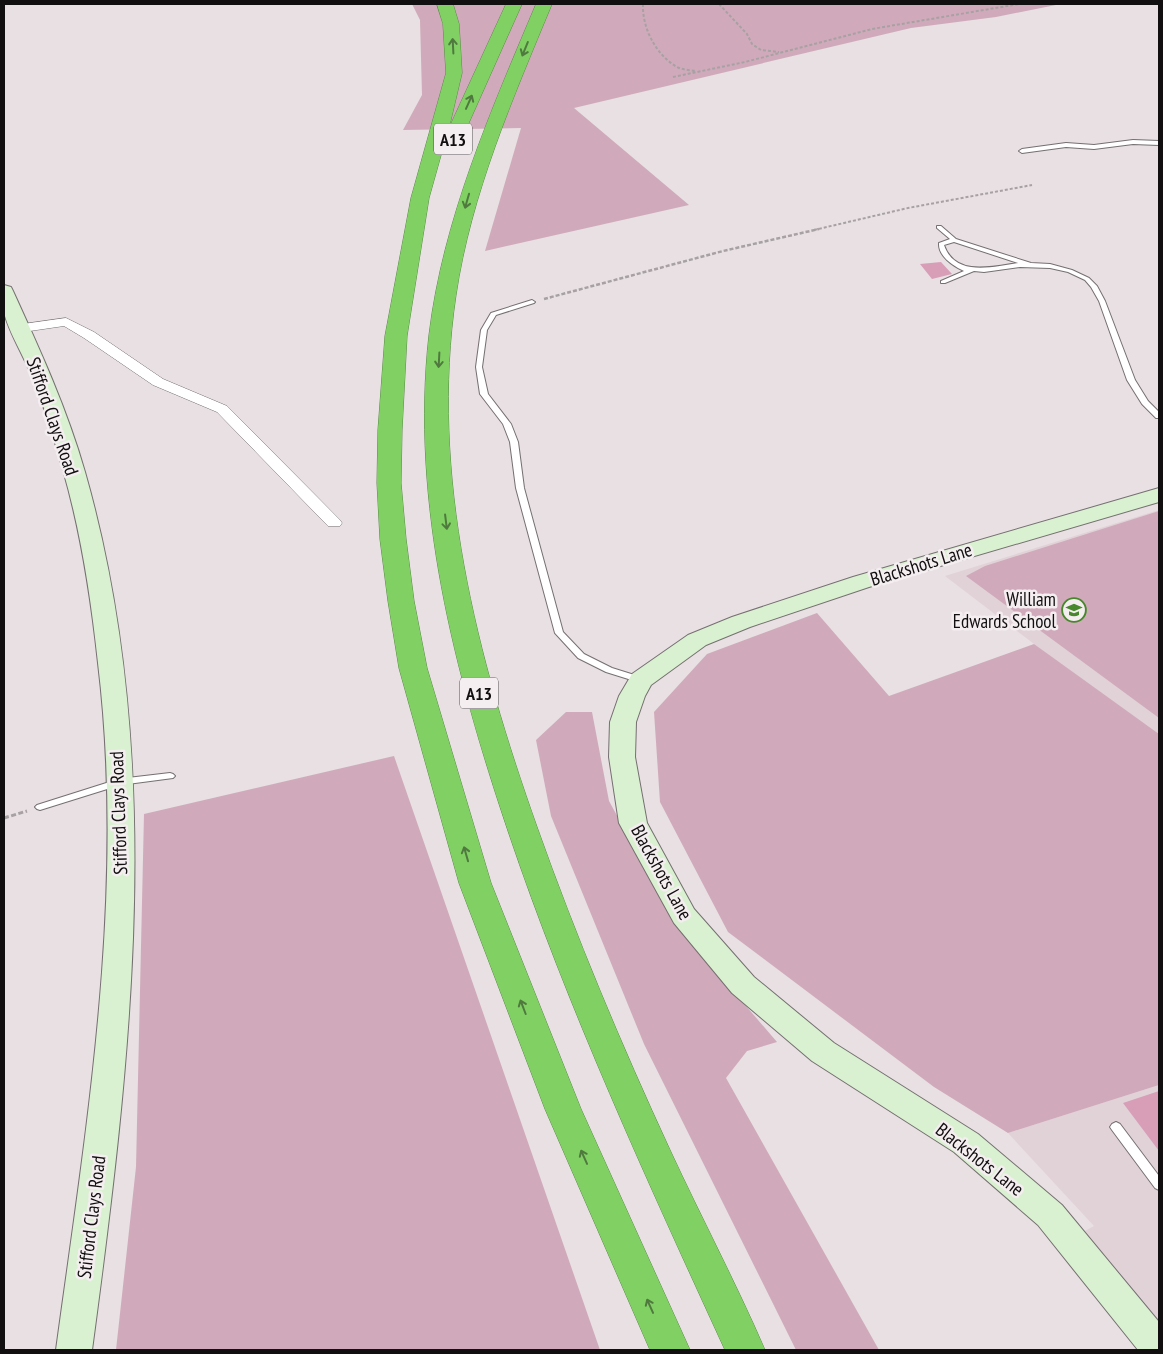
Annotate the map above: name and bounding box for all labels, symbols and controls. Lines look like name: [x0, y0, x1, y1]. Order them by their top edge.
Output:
one-way arrow: [449, 38, 458, 54]
one-way arrow: [520, 41, 529, 56]
one-way arrow: [465, 95, 475, 110]
road number: A13: [434, 124, 472, 154]
one-way arrow: [462, 192, 472, 208]
one-way arrow: [434, 352, 443, 368]
street label: Stifford Clays Road: [22, 354, 84, 478]
one-way arrow: [441, 514, 451, 530]
street label: Blackshots Lane: [867, 537, 975, 591]
place label: William Edwards School: [953, 587, 1057, 633]
school or university icon: William Edwards School: [1061, 597, 1087, 623]
road number: A13: [460, 678, 498, 708]
street label: Stifford Clays Road: [104, 751, 132, 875]
street label: Blackshots Lane: [626, 820, 698, 924]
one-way arrow: [461, 847, 471, 863]
one-way arrow: [518, 999, 527, 1015]
street label: Blackshots Lane: [931, 1117, 1029, 1201]
one-way arrow: [579, 1150, 589, 1165]
street label: Stifford Clays Road: [72, 1154, 110, 1280]
one-way arrow: [645, 1299, 654, 1314]

